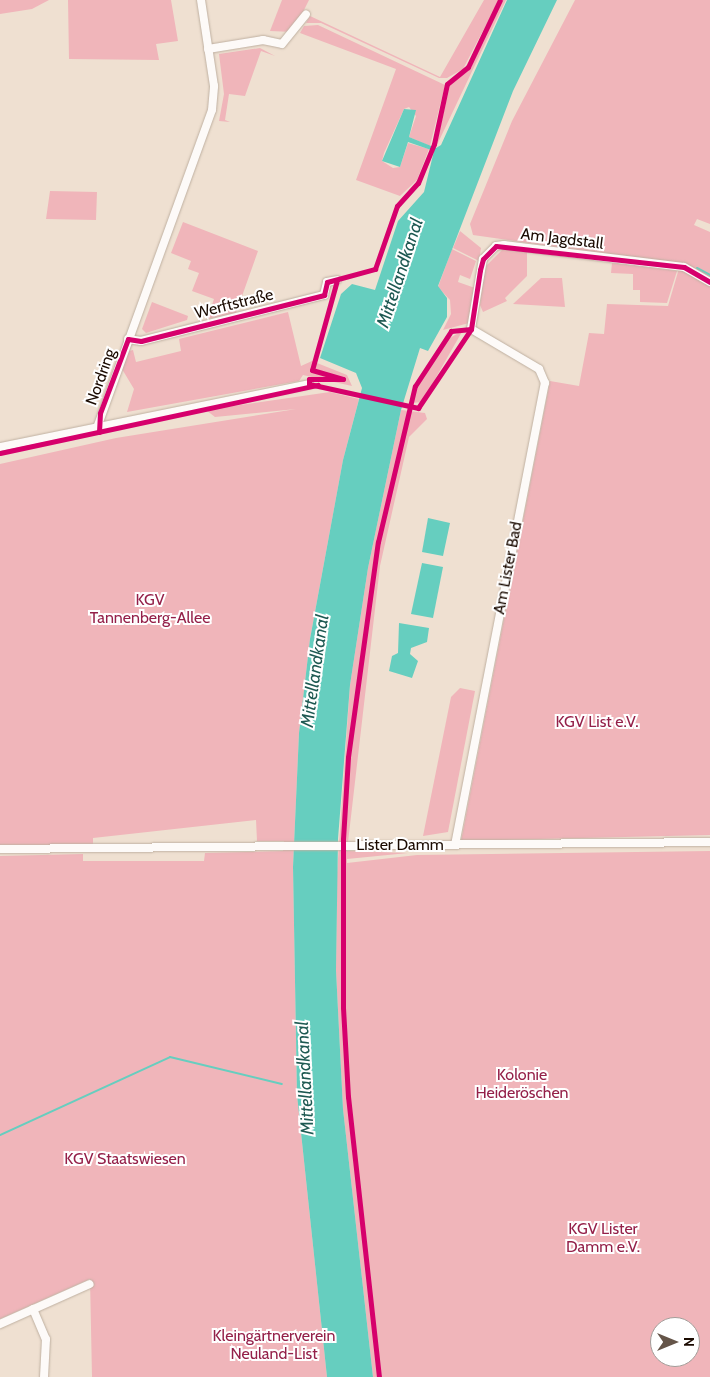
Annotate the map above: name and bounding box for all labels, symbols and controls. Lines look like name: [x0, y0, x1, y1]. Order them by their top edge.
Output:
water label: Mittellandkanal: [372, 216, 428, 330]
street label: Am Jagdstall: [520, 224, 604, 254]
street label: Werftstraße: [193, 285, 275, 323]
street label: Nordring: [82, 346, 120, 408]
street label: Am Lister Bad: [490, 520, 526, 616]
park label: KGV Tannenberg-Allee: [90, 590, 210, 628]
water label: Mittellandkanal: [296, 613, 334, 729]
park label: KGV List e.V.: [556, 712, 638, 732]
street label: Lister Damm: [356, 835, 444, 855]
water label: Mittellandkanal: [291, 1021, 319, 1135]
park label: Kolonie Heideröschen: [475, 1065, 569, 1103]
park label: KGV Staatswiesen: [64, 1149, 186, 1169]
park label: KGV Lister Damm e.V.: [566, 1219, 640, 1257]
north arrow: [650, 1317, 700, 1367]
park label: Kleingärtnerverein Neuland-List: [213, 1326, 335, 1364]
text: N: [680, 1337, 698, 1347]

